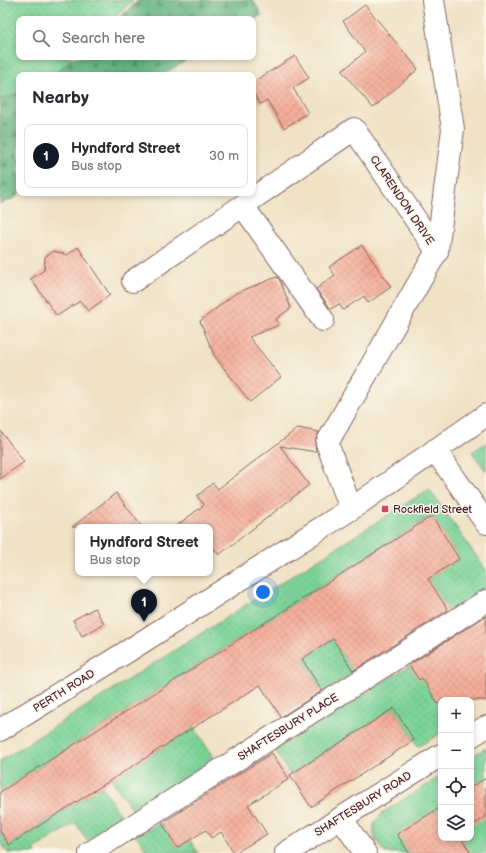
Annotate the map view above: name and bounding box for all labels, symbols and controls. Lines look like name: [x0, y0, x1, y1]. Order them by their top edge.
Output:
search box: [16, 16, 256, 60]
icon: search: [30, 27, 52, 49]
text: Search here: [62, 29, 145, 48]
text: Nearby: [32, 88, 89, 108]
text: Hyndford Street: [71, 139, 180, 158]
text: 1: [43, 148, 49, 164]
text: 30 m: [209, 148, 239, 164]
street label: CLARENDON DRIVE: [367, 153, 437, 247]
text: Bus stop: [71, 158, 122, 174]
place label: Rockfield Street: [393, 503, 472, 516]
marker: Rockfield Street: [380, 504, 390, 514]
popup: [75, 524, 213, 576]
text: Hyndford Street: [89, 533, 199, 552]
text: Bus stop: [89, 552, 140, 568]
your location: [253, 582, 273, 602]
pin: 1: [131, 589, 157, 622]
street label: PERTH ROAD: [31, 667, 97, 715]
street label: SHAFTESBURY PLACE: [235, 691, 341, 763]
map controls: [438, 697, 474, 841]
button: +: [438, 697, 474, 733]
button: −: [438, 733, 474, 769]
street label: SHAFTESBURY ROAD: [312, 769, 414, 839]
button: locate: [438, 769, 474, 805]
button: layers: [438, 805, 474, 841]

